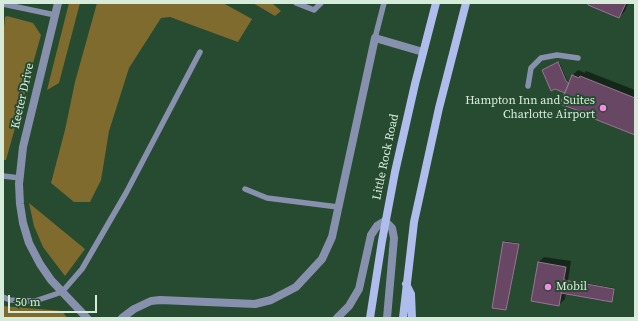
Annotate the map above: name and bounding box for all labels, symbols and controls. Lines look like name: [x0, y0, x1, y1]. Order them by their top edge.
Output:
street label: Keeter Drive: [8, 62, 38, 130]
place label: Hampton Inn and Suites Charlotte Airport: [465, 94, 595, 122]
marker: Hampton Inn and Suites Charlotte Airport: [598, 103, 608, 113]
street label: Little Rock Road: [370, 113, 402, 201]
place label: Mobil: [556, 280, 587, 294]
marker: Mobil: [543, 282, 553, 292]
scale bar: [10, 287, 99, 313]
text: 50 m: [15, 294, 41, 310]

